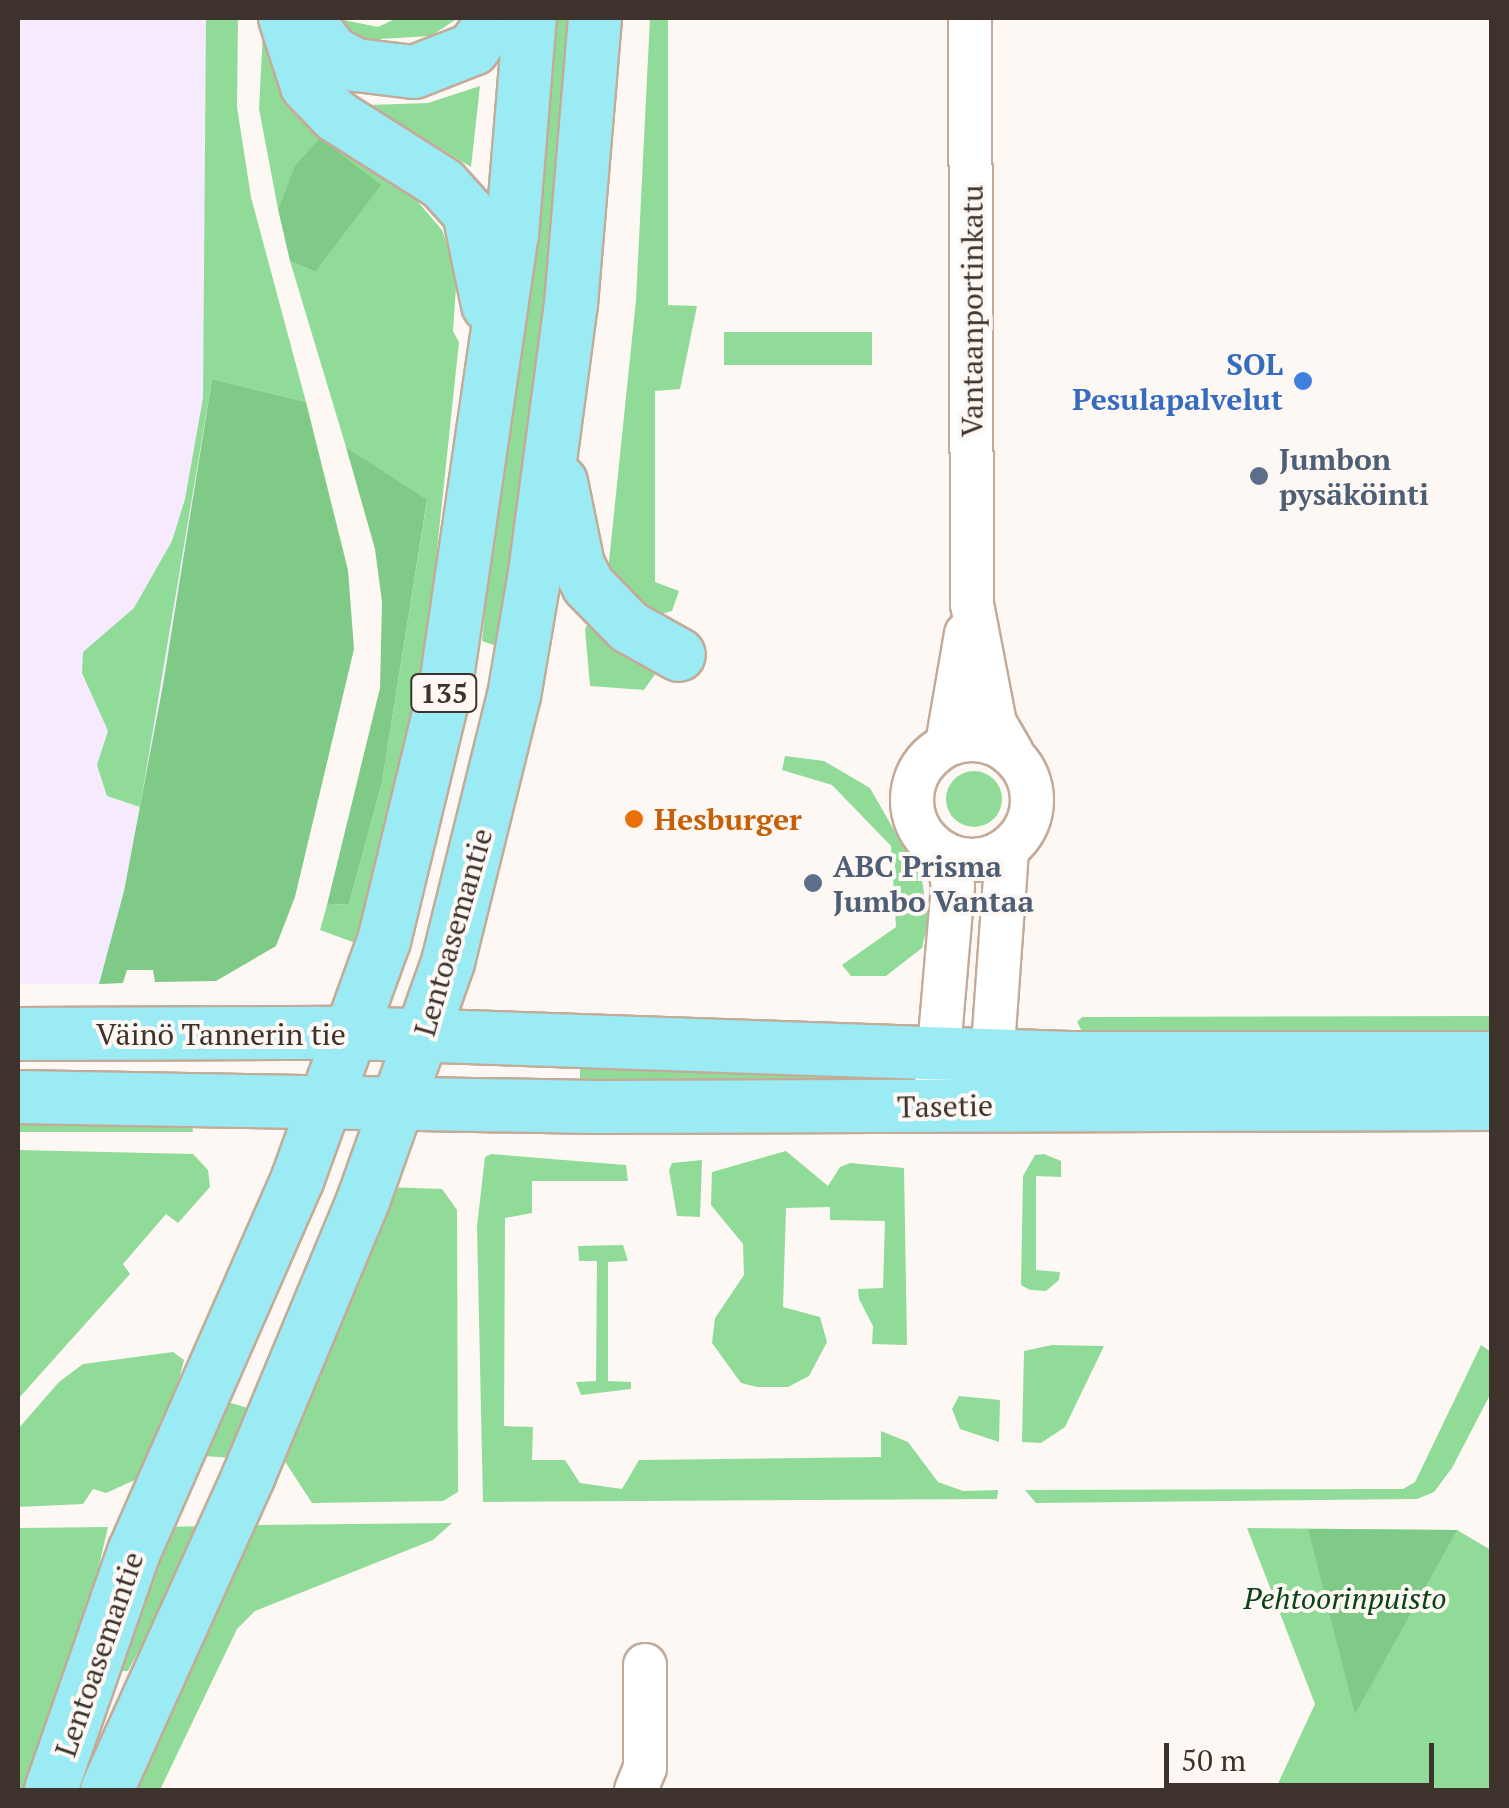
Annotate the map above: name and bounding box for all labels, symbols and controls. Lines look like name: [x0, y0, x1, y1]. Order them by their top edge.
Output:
street label: Vantaanportinkatu: [954, 185, 990, 437]
place label: SOL Pesulapalvelut: [1072, 346, 1283, 416]
marker: SOL Pesulapalvelut: [1292, 370, 1314, 392]
place label: Jumbon pysäköinti: [1279, 441, 1429, 512]
marker: Jumbon pysäköinti: [1248, 465, 1270, 487]
road number: 135: [409, 670, 479, 716]
place label: Hesburger: [654, 801, 802, 837]
marker: Hesburger: [623, 808, 645, 830]
street label: Lentoasemantie: [406, 824, 500, 1040]
place label: ABC Prisma Jumbo Vantaa: [833, 848, 1035, 918]
marker: ABC Prisma Jumbo Vantaa: [802, 872, 824, 894]
street label: Väinö Tannerin tie: [96, 1016, 346, 1052]
street label: Tasetie: [897, 1087, 993, 1125]
street label: Lentoasemantie: [47, 1547, 151, 1761]
park label: Pehtoorinpuisto: [1244, 1580, 1446, 1616]
scale bar: [1169, 1723, 1439, 1785]
text: 50 m: [1181, 1740, 1246, 1780]

